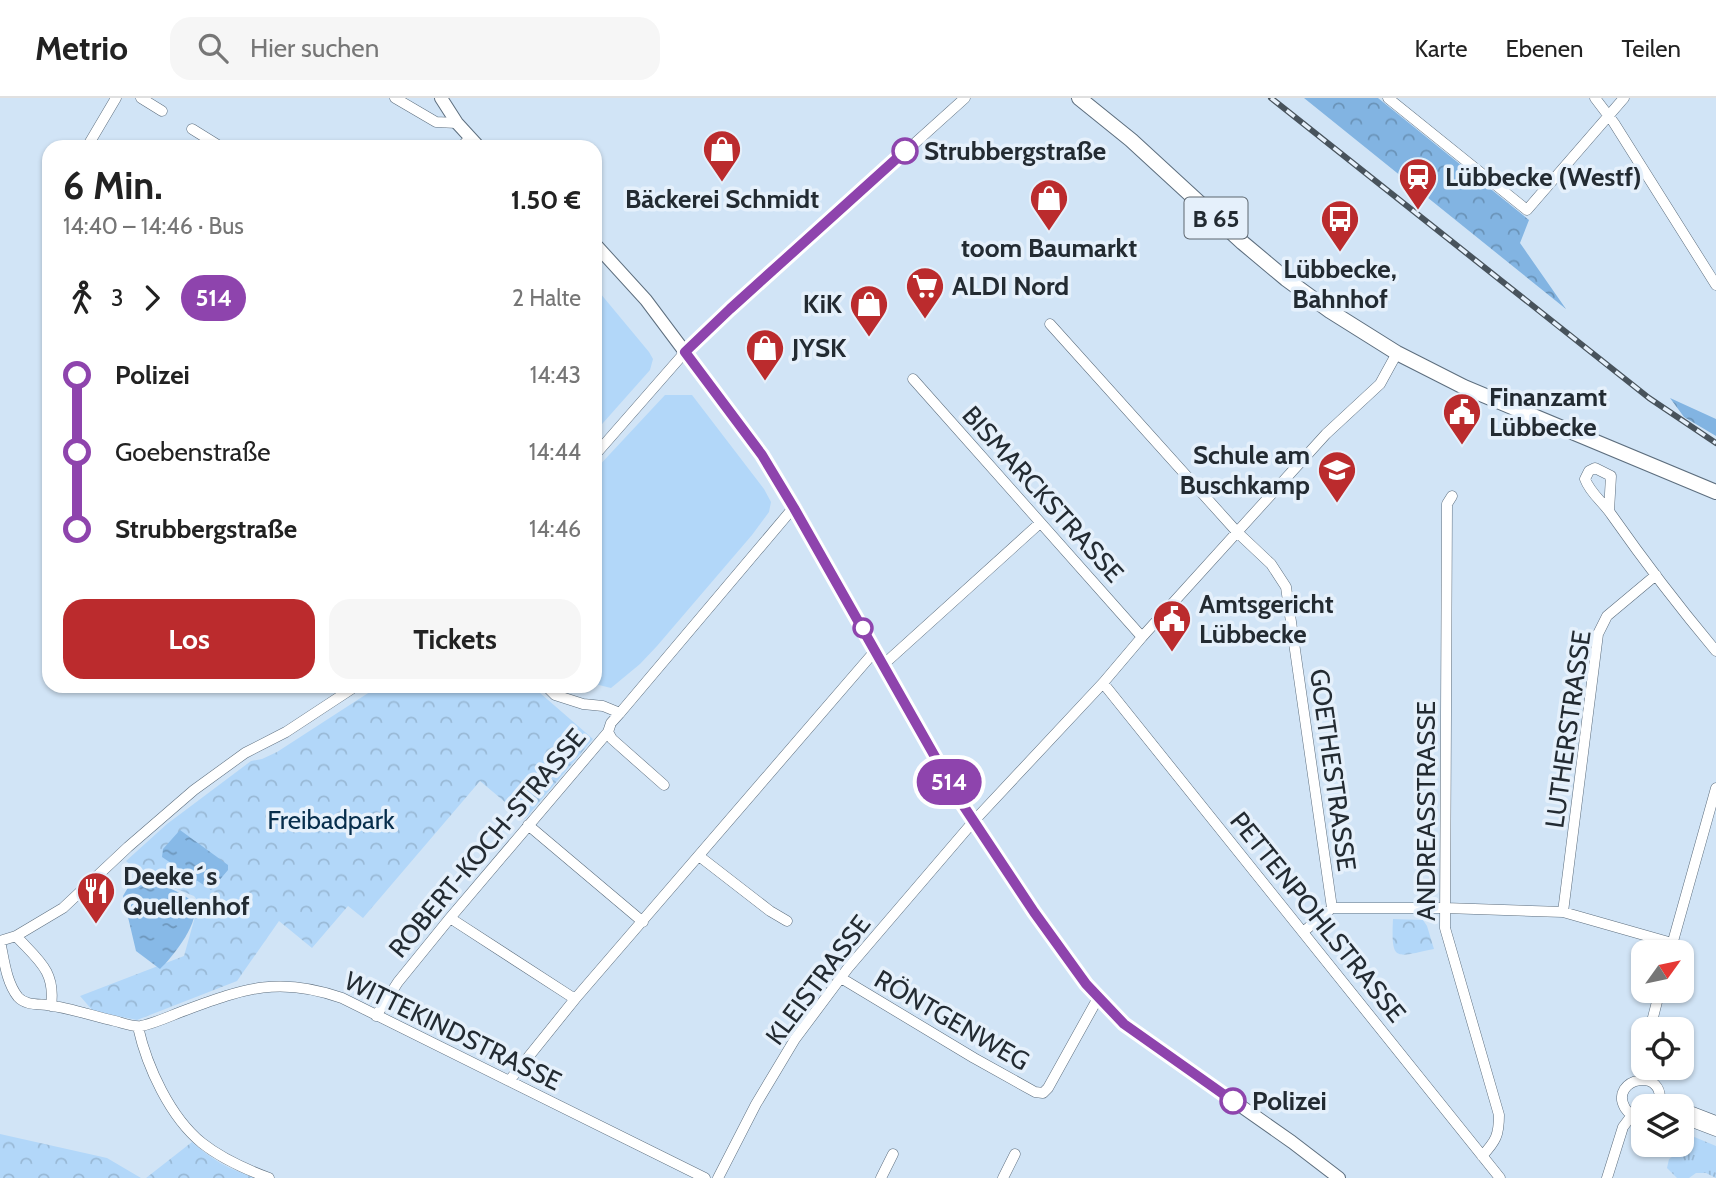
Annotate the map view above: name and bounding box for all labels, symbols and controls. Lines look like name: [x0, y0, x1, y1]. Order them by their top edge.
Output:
search box: [170, 17, 660, 80]
text: Metrio: [35, 28, 128, 68]
icon: search: [194, 29, 232, 67]
text: Hier suchen: [250, 32, 379, 64]
text: Karte: [1414, 34, 1467, 63]
text: Ebenen: [1505, 34, 1583, 63]
text: Teilen: [1621, 34, 1681, 63]
shop icon: Bäckerei Schmidt: [701, 128, 743, 183]
place label: Strubbergstraße: [924, 135, 1106, 167]
marker: Strubbergstraße: [892, 138, 918, 164]
station icon: Lübbecke (Westf): [1397, 156, 1439, 211]
place label: Lübbecke (Westf): [1445, 161, 1642, 193]
text: 6 Min.: [63, 162, 163, 209]
shop icon: toom Baumarkt: [1028, 177, 1070, 232]
place label: Bäckerei Schmidt: [625, 183, 819, 215]
text: 1.50 €: [511, 184, 581, 216]
road number: B 65: [1184, 198, 1248, 238]
bus stop icon: Lübbecke, Bahnhof: [1319, 198, 1361, 253]
text: 14:40 – 14:46 · Bus: [63, 212, 244, 240]
place label: toom Baumarkt: [961, 232, 1137, 264]
place label: Lübbecke, Bahnhof: [1283, 253, 1397, 315]
supermarket icon: ALDI Nord: [904, 265, 946, 320]
place label: ALDI Nord: [952, 270, 1069, 302]
icon: walk: [63, 279, 101, 317]
icon: forward: [133, 279, 171, 317]
text: 514: [195, 283, 232, 312]
shop icon: KiK: [848, 283, 890, 338]
text: 3: [111, 284, 123, 312]
text: 2 Halte: [512, 284, 581, 312]
place label: KiK: [803, 288, 843, 320]
shop icon: JYSK: [744, 327, 786, 382]
place label: JYSK: [791, 332, 847, 364]
text: Polizei: [115, 359, 190, 391]
text: 14:43: [530, 361, 581, 389]
place label: Finanzamt Lübbecke: [1489, 381, 1607, 443]
public building icon: Finanzamt Lübbecke: [1441, 391, 1483, 446]
street label: BISMARCKSTRASSE: [955, 399, 1131, 589]
text: Goebenstraße: [115, 436, 270, 468]
text: 14:44: [529, 438, 581, 466]
place label: Schule am Buschkamp: [1179, 439, 1310, 501]
school or university icon: Schule am Buschkamp: [1316, 449, 1358, 504]
text: Strubbergstraße: [115, 513, 297, 545]
text: 14:46: [529, 515, 581, 543]
place label: Amtsgericht Lübbecke: [1199, 588, 1334, 650]
public building icon: Amtsgericht Lübbecke: [1151, 598, 1193, 653]
button: Los: [63, 599, 315, 679]
button: Tickets: [329, 599, 581, 679]
unlabelled marker: [853, 618, 873, 638]
street label: LUTHERSTRASSE: [1538, 628, 1598, 830]
street label: GOETHESTRASSE: [1303, 667, 1363, 873]
street label: ANDREASSTRASSE: [1410, 701, 1442, 921]
street label: ROBERT-KOCH-STRASSE: [382, 722, 592, 964]
line badge: 514: [909, 759, 989, 805]
text: 514: [931, 767, 967, 796]
park label: Freibadpark: [267, 804, 395, 836]
street label: PETTENPOHLSTRASSE: [1223, 805, 1413, 1029]
place label: Deeke´s Quellenhof: [123, 860, 250, 922]
restaurant icon: Deeke´s Quellenhof: [75, 870, 117, 925]
street label: KLEISTRASSE: [759, 909, 877, 1051]
north arrow: [1631, 940, 1694, 1003]
map controls: [1631, 940, 1694, 1157]
street label: RÖNTGENWEG: [869, 963, 1035, 1077]
street label: WITTEKINDSTRASSE: [339, 965, 567, 1097]
button: locate: [1631, 1017, 1694, 1080]
place label: Polizei: [1252, 1085, 1327, 1117]
marker: Polizei: [1220, 1088, 1246, 1114]
button: layers: [1631, 1094, 1694, 1157]

